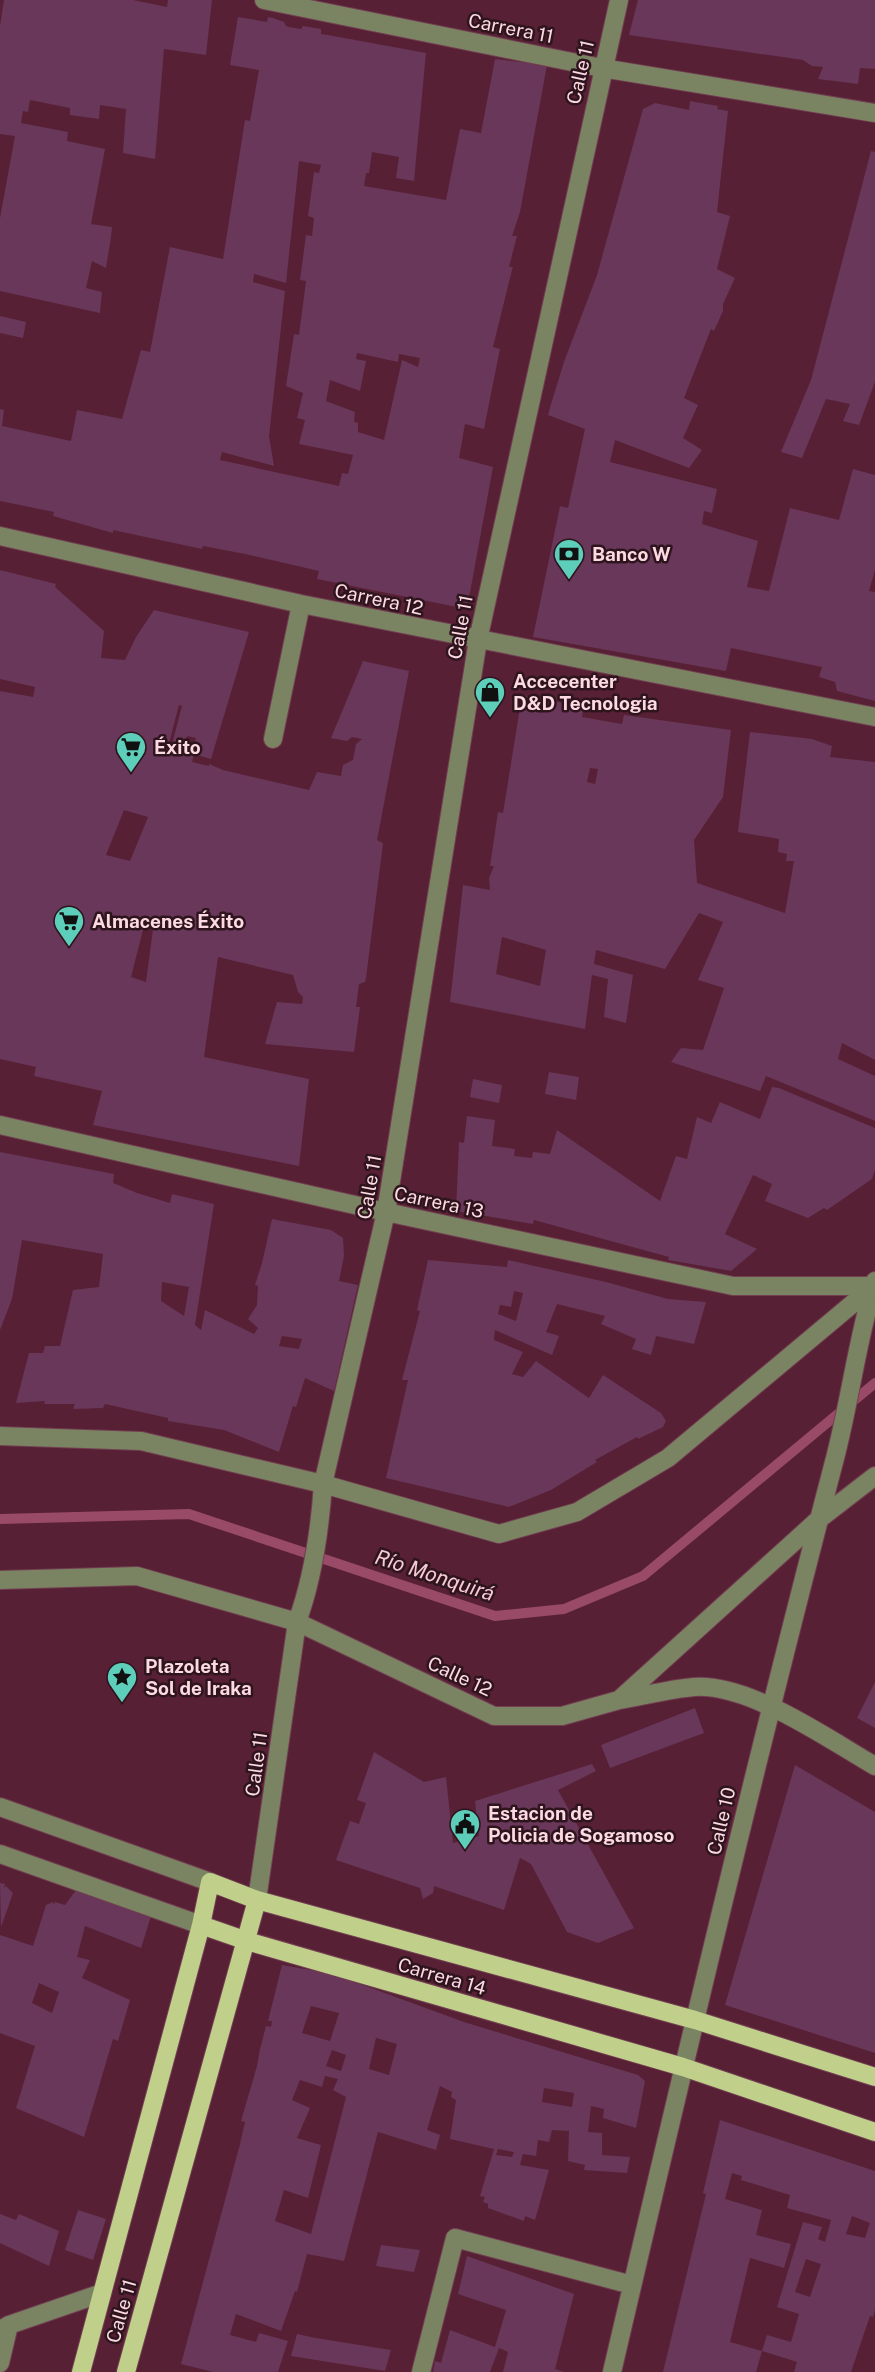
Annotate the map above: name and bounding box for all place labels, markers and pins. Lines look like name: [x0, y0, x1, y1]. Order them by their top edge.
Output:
bank icon: Banco W: [552, 537, 586, 581]
place label: Banco W: [592, 543, 671, 565]
place label: Accecenter D&D Tecnologia: [513, 670, 658, 714]
shop icon: Accecenter D&D Tecnologia: [473, 675, 507, 719]
supermarket icon: Éxito: [114, 730, 148, 774]
place label: Éxito: [154, 736, 201, 758]
supermarket icon: Almacenes Éxito: [52, 904, 86, 948]
place label: Almacenes Éxito: [92, 910, 244, 932]
place label: Plazoleta Sol de Iraka: [145, 1655, 252, 1699]
place icon: Plazoleta Sol de Iraka: [105, 1660, 139, 1704]
place label: Estacion de Policia de Sogamoso: [488, 1802, 675, 1846]
public building icon: Estacion de Policia de Sogamoso: [448, 1807, 482, 1851]

